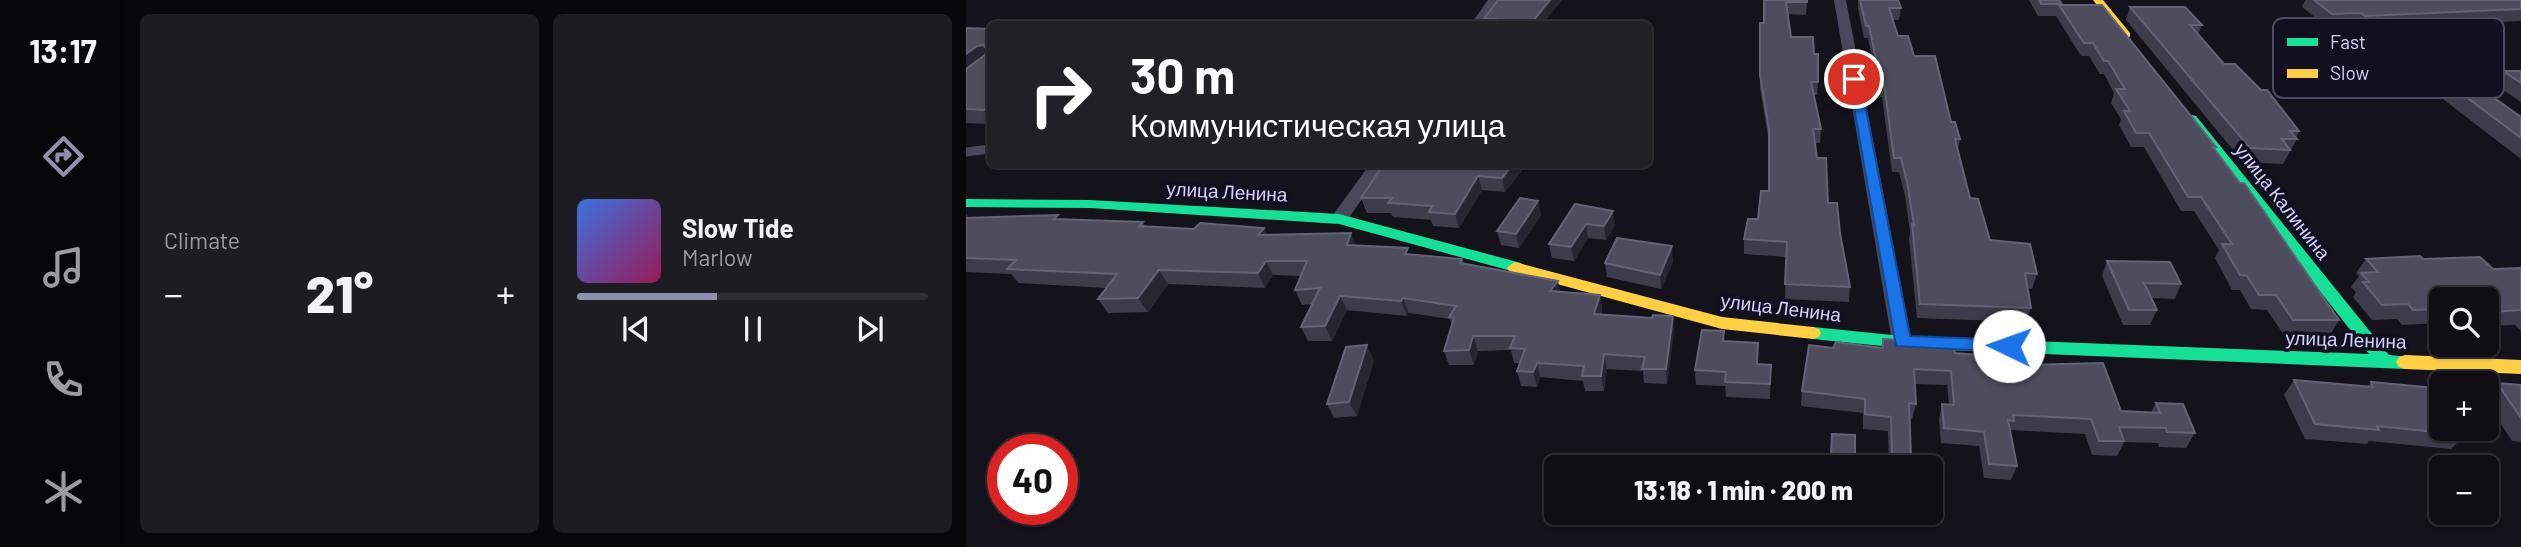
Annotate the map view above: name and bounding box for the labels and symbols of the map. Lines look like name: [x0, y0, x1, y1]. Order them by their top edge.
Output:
legend: [2273, 18, 2504, 98]
text: Fast: [2330, 30, 2366, 53]
pin: [1824, 49, 1884, 109]
text: Slow: [2330, 61, 2369, 84]
street label: улица Калинина: [2230, 138, 2336, 264]
street label: улица Ленина: [1166, 176, 1289, 206]
street label: улица Ленина: [1719, 288, 1843, 326]
position arrow: [1972, 309, 2046, 383]
street label: улица Ленина: [2285, 325, 2407, 353]
speed limit sign: 40: [987, 434, 1078, 525]

